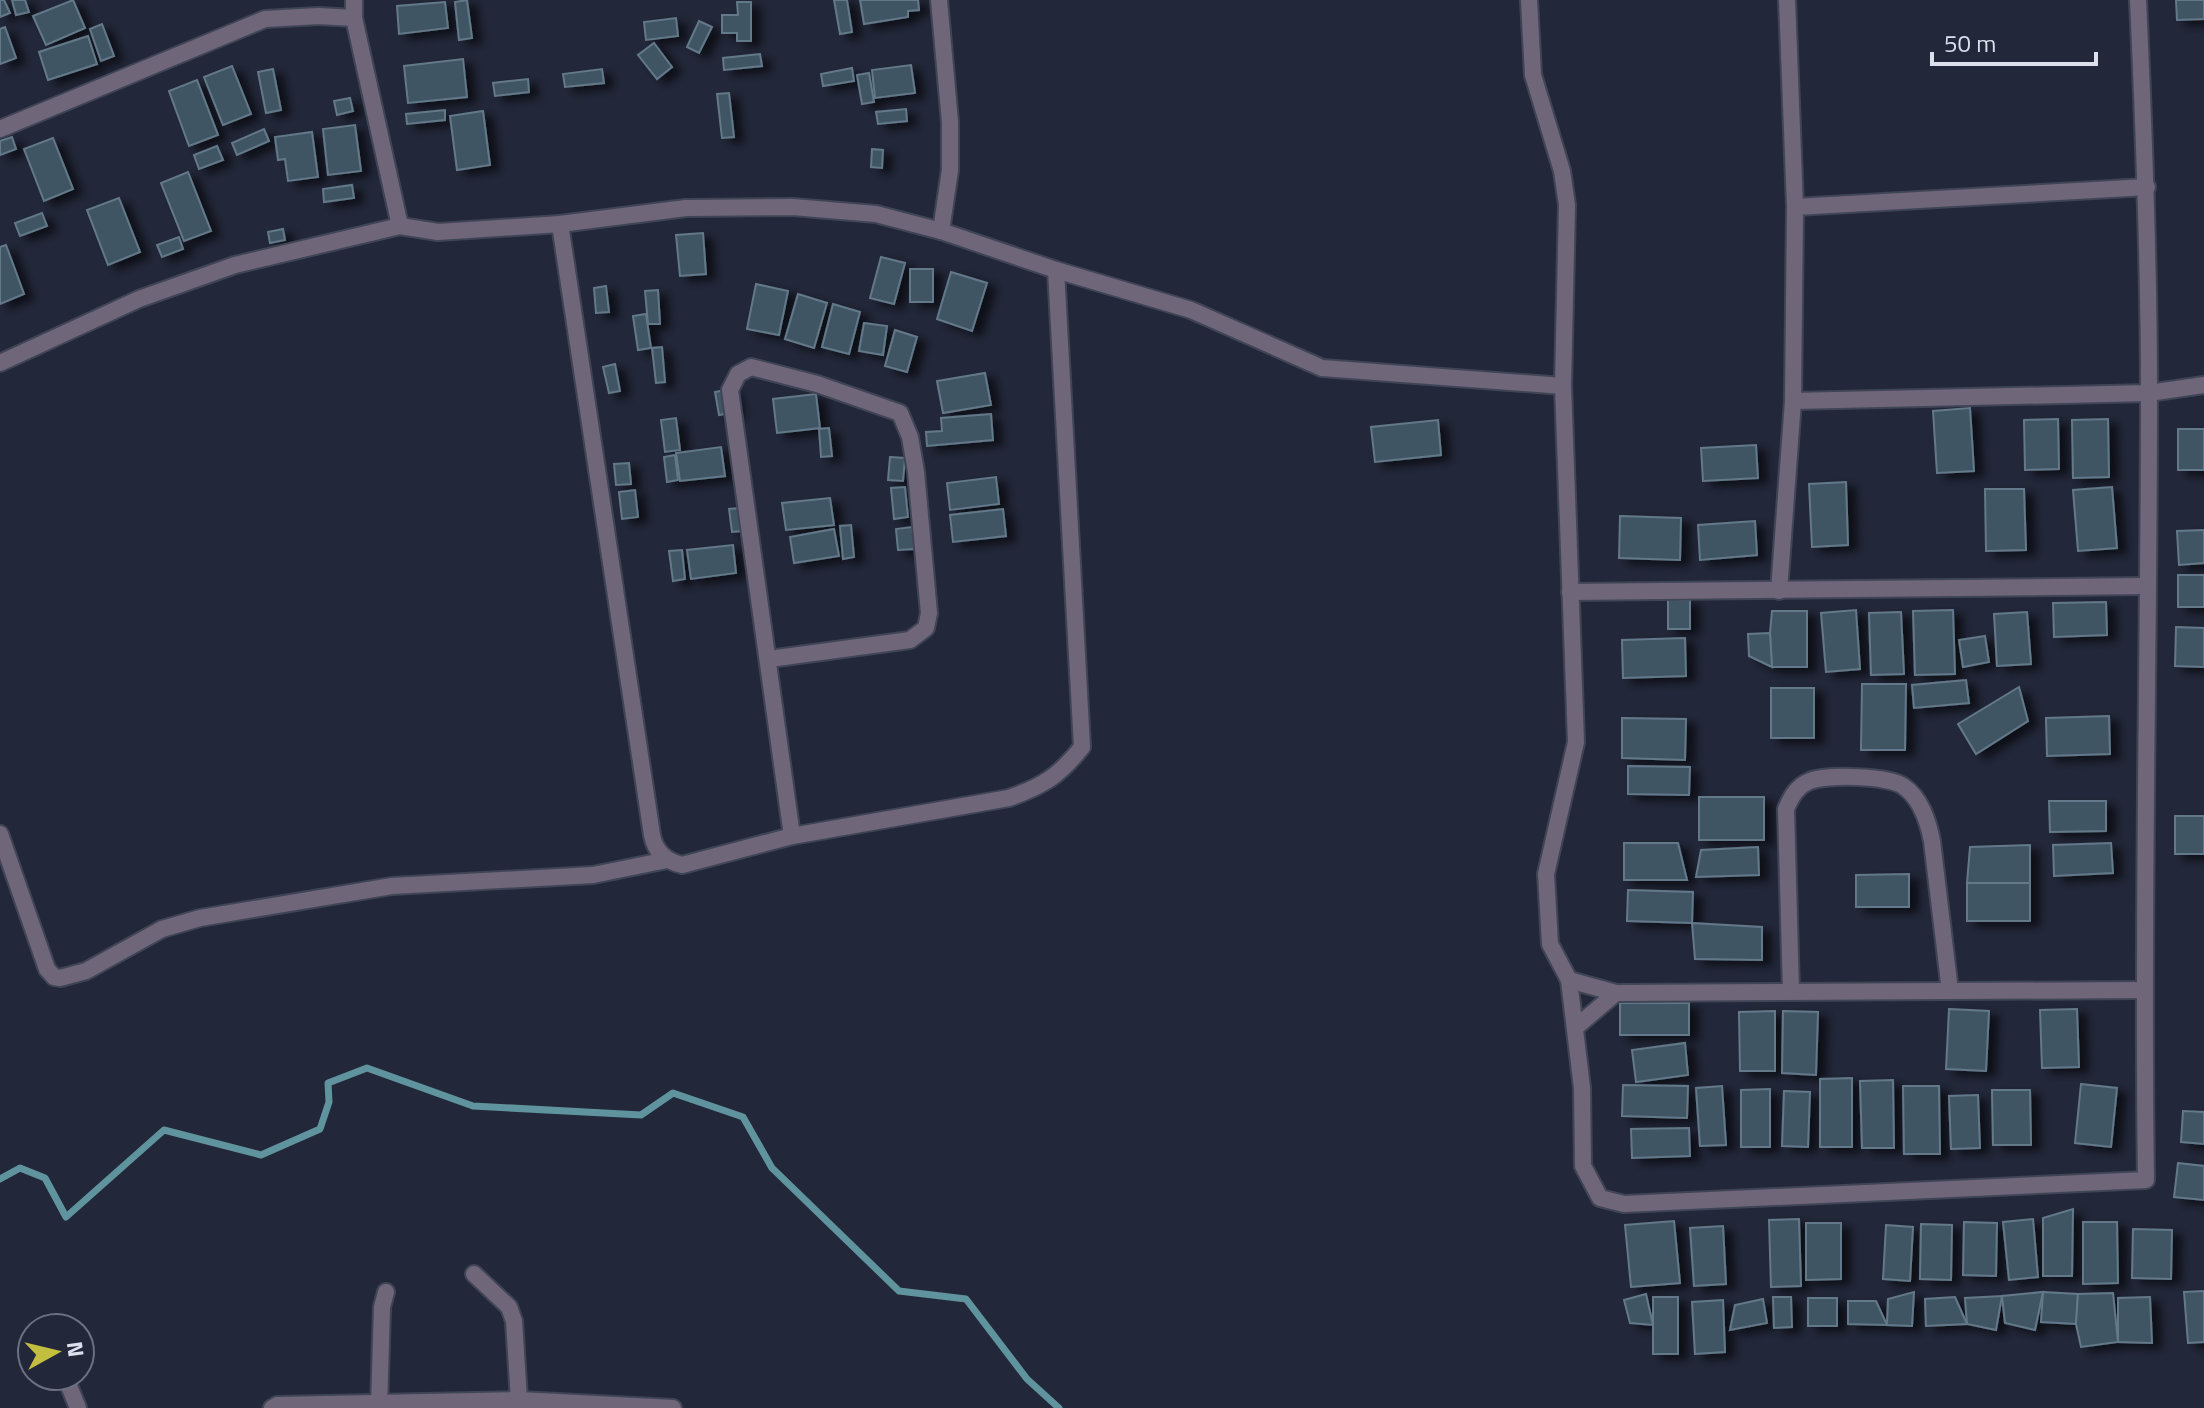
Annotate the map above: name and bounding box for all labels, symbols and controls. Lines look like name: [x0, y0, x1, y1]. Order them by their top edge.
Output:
scale bar: [1932, 16, 2096, 66]
text: 50 m: [1944, 25, 1996, 61]
north arrow: [16, 1312, 96, 1392]
text: N: [58, 1339, 94, 1359]

